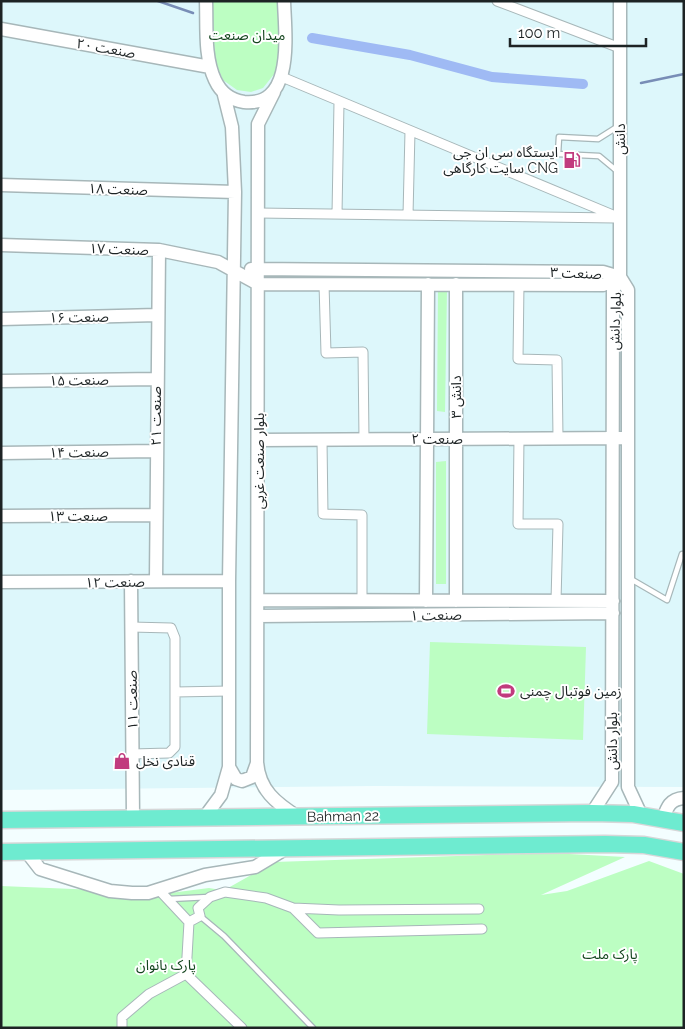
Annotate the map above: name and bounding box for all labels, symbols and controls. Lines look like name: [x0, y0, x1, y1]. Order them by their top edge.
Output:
scale bar: [510, 15, 646, 47]
text: 100 m: [518, 24, 560, 42]
park label: میدان صنعت: [209, 27, 285, 44]
street label: صنعت ۲۰: [75, 35, 137, 61]
street label: دانش: [612, 123, 629, 155]
place label: ایستگاه سی ان جی سایت کارگاهی CNG: [443, 144, 558, 177]
fuel station icon: ایستگاه سی ان جی سایت کارگاهی CNG: [562, 150, 582, 170]
street label: صنعت ۱۸: [88, 180, 148, 198]
street label: صنعت ۱۷: [89, 240, 149, 258]
street label: صنعت ۳: [550, 264, 602, 282]
street label: بلوار دانش: [606, 291, 625, 350]
street label: صنعت ۱۶: [49, 308, 109, 326]
street label: صنعت ۱۵: [49, 371, 109, 389]
street label: دانش ۳: [448, 375, 465, 419]
street label: صنعت ۲۱: [148, 386, 164, 446]
street label: بلوار صنعت غربی: [251, 413, 268, 509]
street label: صنعت ۲: [411, 431, 463, 447]
street label: صنعت ۱۴: [49, 443, 109, 461]
street label: صنعت ۱۳: [48, 508, 108, 524]
street label: صنعت ۱۲: [85, 573, 145, 591]
street label: صنعت ۱: [410, 607, 462, 623]
street label: صنعت ۱۱: [123, 670, 141, 730]
sports icon: زمین فوتبال چمنی: [496, 681, 516, 701]
place label: زمین فوتبال چمنی: [520, 683, 622, 701]
street label: بلوار دانش: [604, 712, 621, 770]
shop icon: قنادی نخل: [112, 751, 132, 771]
place label: قنادی نخل: [136, 753, 195, 770]
street label: Bahman 22: [307, 807, 379, 825]
park label: پارک ملت: [582, 946, 638, 964]
park label: پارک بانوان: [136, 957, 196, 975]

